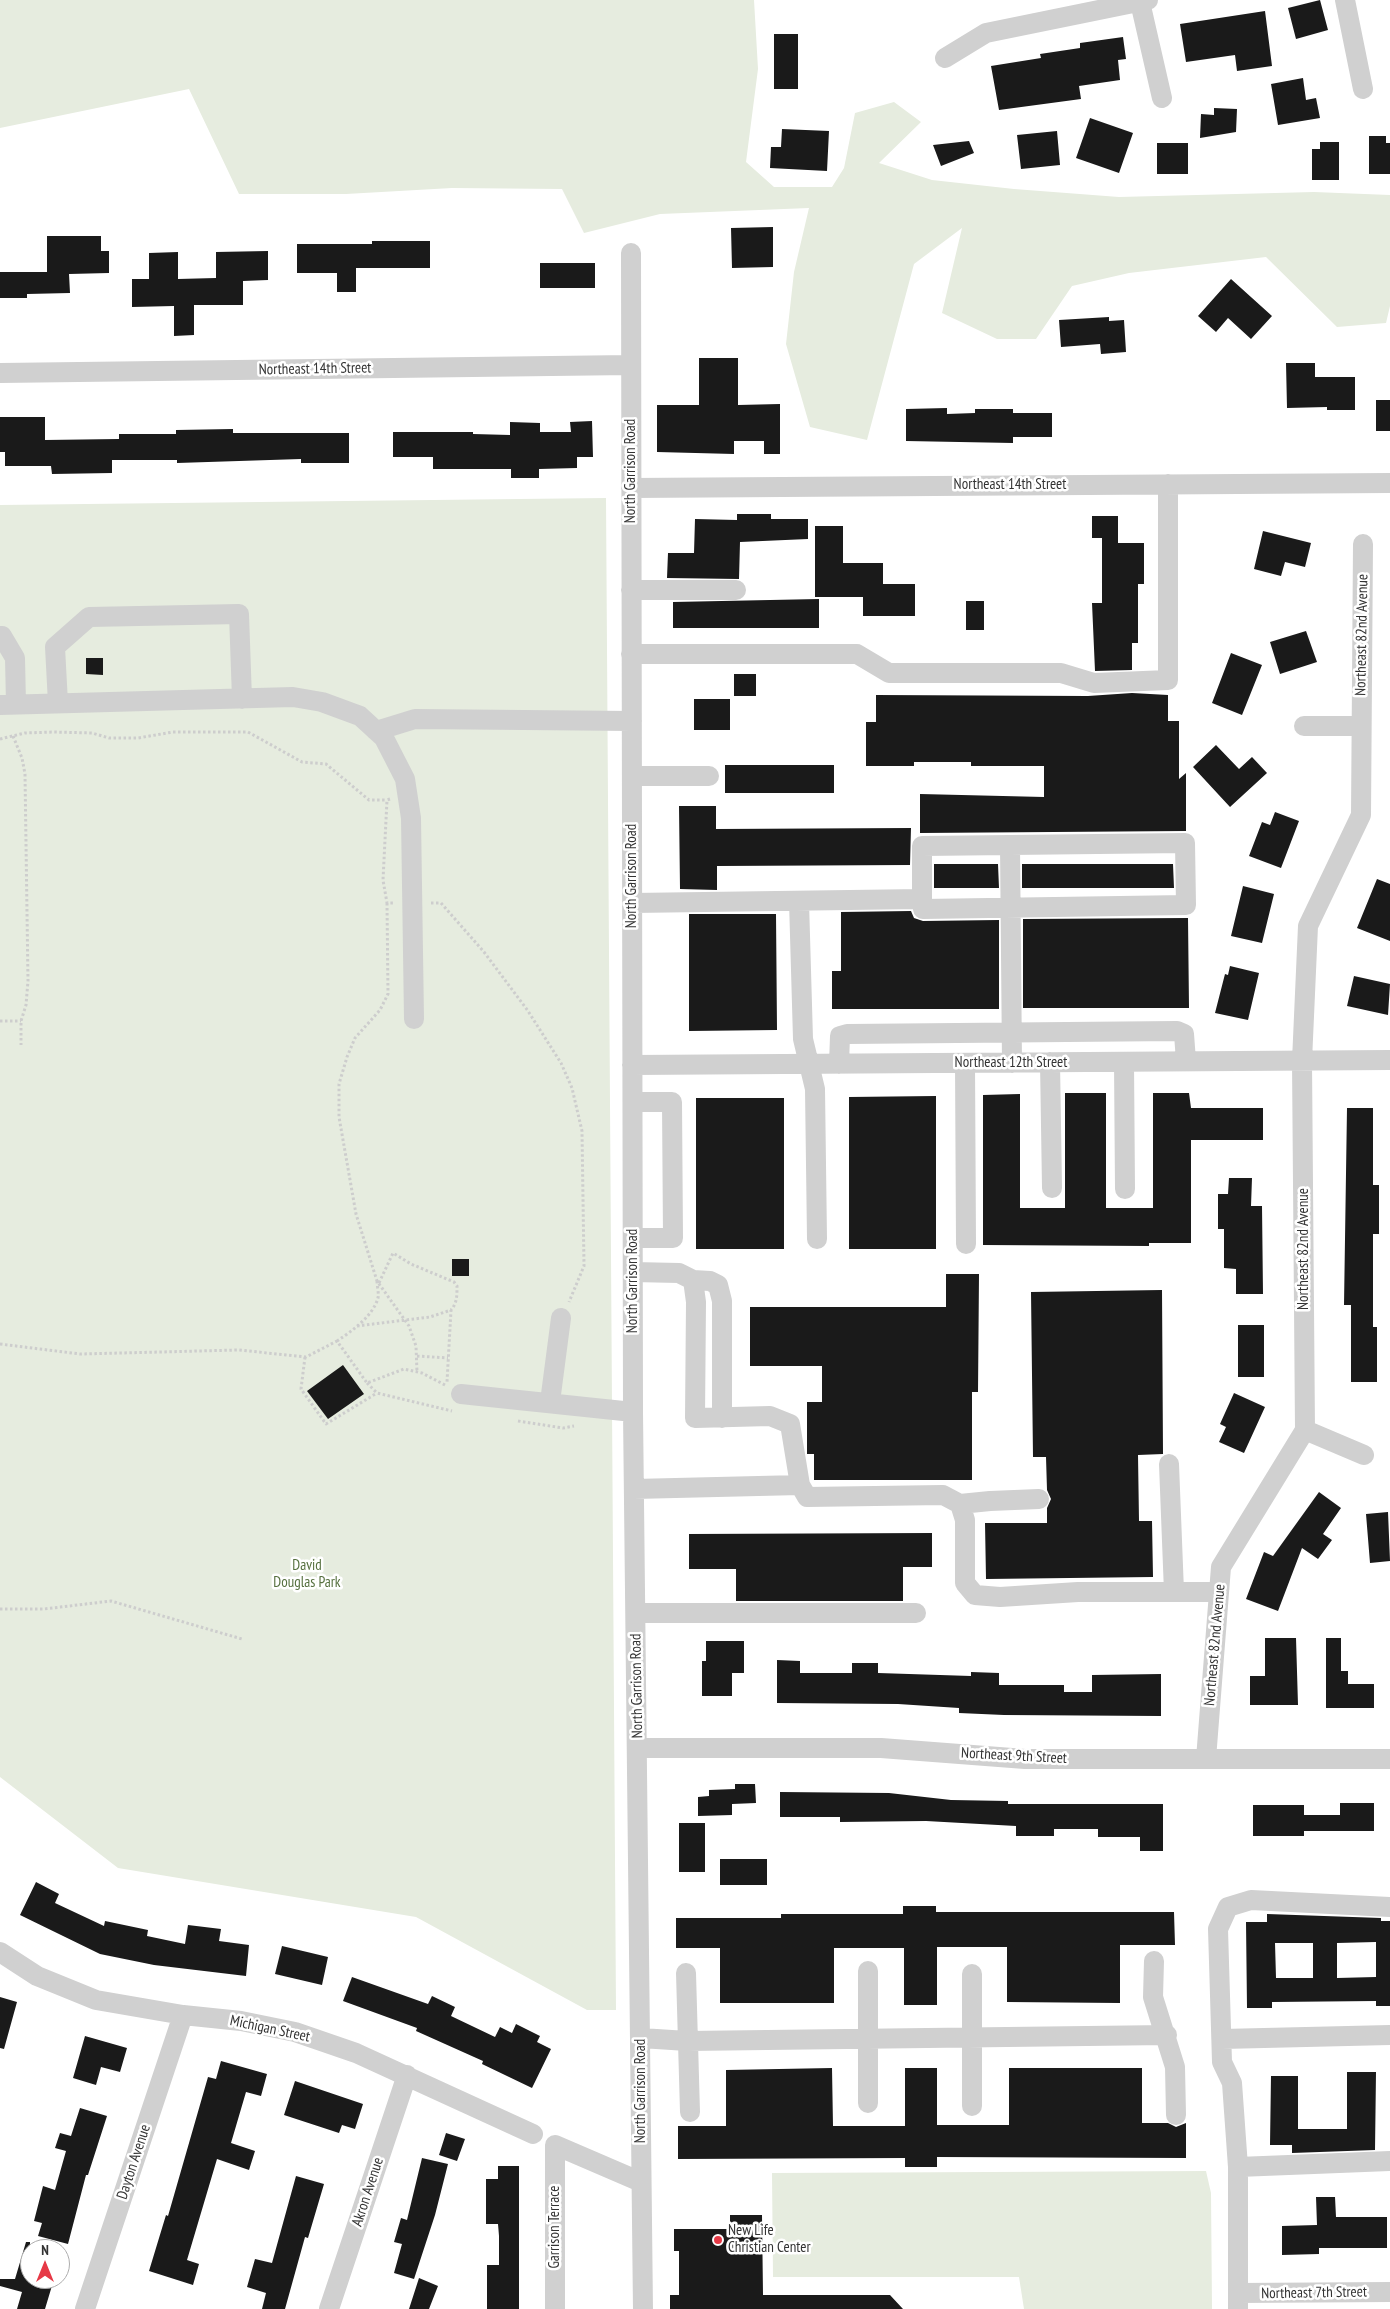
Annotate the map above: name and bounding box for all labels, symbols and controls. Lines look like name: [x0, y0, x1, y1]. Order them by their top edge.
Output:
street label: Northeast 14th Street: [258, 359, 372, 379]
street label: North Garrison Road: [622, 419, 640, 523]
street label: Northeast 14th Street: [954, 476, 1066, 494]
street label: Northeast 82nd Avenue: [1352, 574, 1372, 696]
street label: North Garrison Road: [623, 824, 641, 928]
street label: Northeast 12th Street: [955, 1054, 1067, 1072]
street label: Northeast 82nd Avenue: [1295, 1188, 1313, 1310]
street label: North Garrison Road: [624, 1229, 642, 1333]
park label: David Douglas Park: [273, 1557, 341, 1592]
street label: Northeast 82nd Avenue: [1201, 1583, 1229, 1707]
street label: North Garrison Road: [627, 1634, 647, 1738]
street label: Northeast 9th Street: [961, 1744, 1067, 1768]
street label: Michigan Street: [228, 2012, 312, 2046]
street label: North Garrison Road: [632, 2039, 650, 2143]
street label: Dayton Avenue: [113, 2122, 155, 2202]
street label: Akron Avenue: [348, 2155, 388, 2229]
street label: Garrison Terrace: [546, 2185, 564, 2269]
place label: New Life Christian Center: [728, 2222, 811, 2257]
marker: New Life Christian Center: [712, 2234, 724, 2246]
north arrow: [20, 2239, 70, 2289]
text: N: [41, 2241, 49, 2259]
street label: Northeast 7th Street: [1261, 2283, 1367, 2303]

